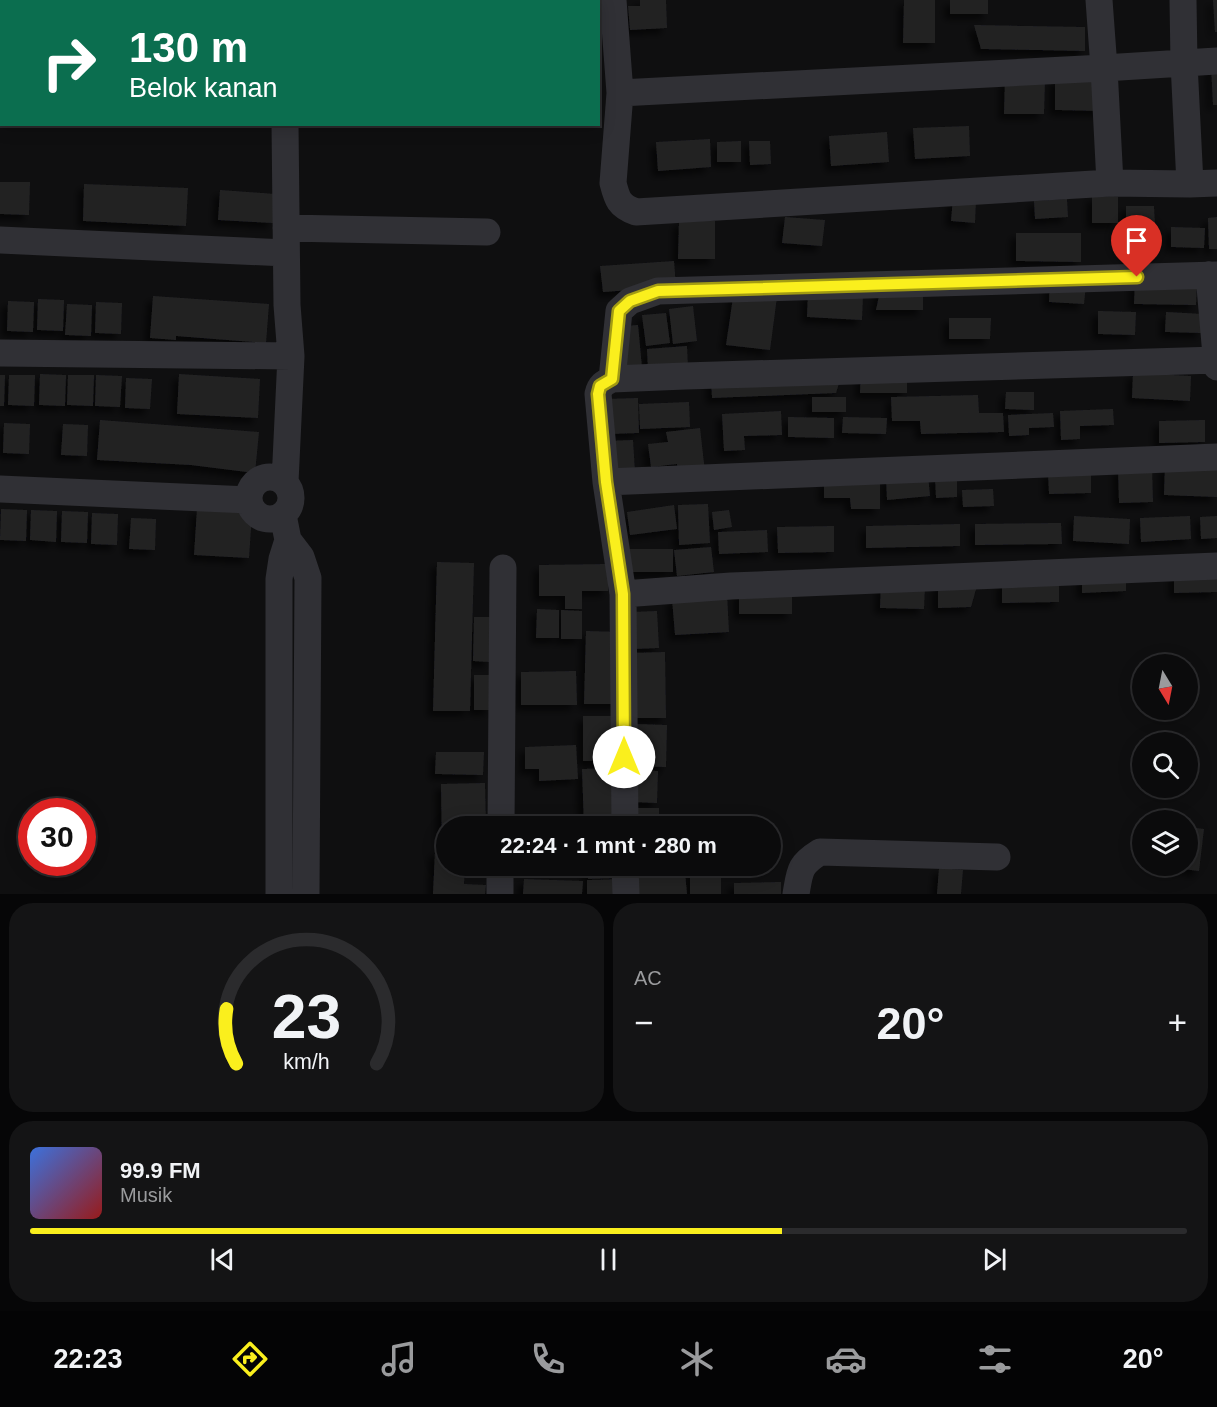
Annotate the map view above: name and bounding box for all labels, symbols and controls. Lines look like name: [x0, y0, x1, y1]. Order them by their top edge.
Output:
icon: right: [30, 24, 108, 102]
text: 130 m: [129, 24, 248, 71]
text: Belok kanan: [129, 73, 278, 103]
pin: [1111, 215, 1162, 277]
icon: arrive: [1120, 224, 1153, 257]
north arrow: [1132, 654, 1198, 720]
map controls: [1132, 654, 1198, 876]
position arrow: [592, 725, 656, 789]
button: search: [1132, 732, 1198, 798]
speed limit sign: 30: [18, 798, 96, 876]
button: layers: [1132, 810, 1198, 876]
text: 22:24 · 1 mnt · 280 m: [500, 833, 717, 858]
text: AC: [634, 967, 662, 989]
text: 23: [272, 982, 341, 1051]
text: 20°: [876, 998, 945, 1049]
text: −: [634, 1004, 653, 1041]
text: +: [1168, 1004, 1187, 1041]
text: km/h: [283, 1051, 330, 1075]
text: 99.9 FM: [120, 1158, 201, 1183]
text: Musik: [120, 1184, 172, 1206]
icon: previous: [206, 1243, 239, 1276]
icon: pause: [592, 1243, 625, 1276]
icon: next: [978, 1243, 1011, 1276]
icon: directions: [229, 1338, 271, 1380]
icon: music: [378, 1338, 420, 1380]
icon: phone: [527, 1338, 569, 1380]
icon: climate: [676, 1338, 718, 1380]
icon: car: [825, 1338, 867, 1380]
icon: filters: [974, 1338, 1016, 1380]
text: 22:23: [53, 1344, 123, 1374]
text: 20°: [1123, 1344, 1163, 1374]

